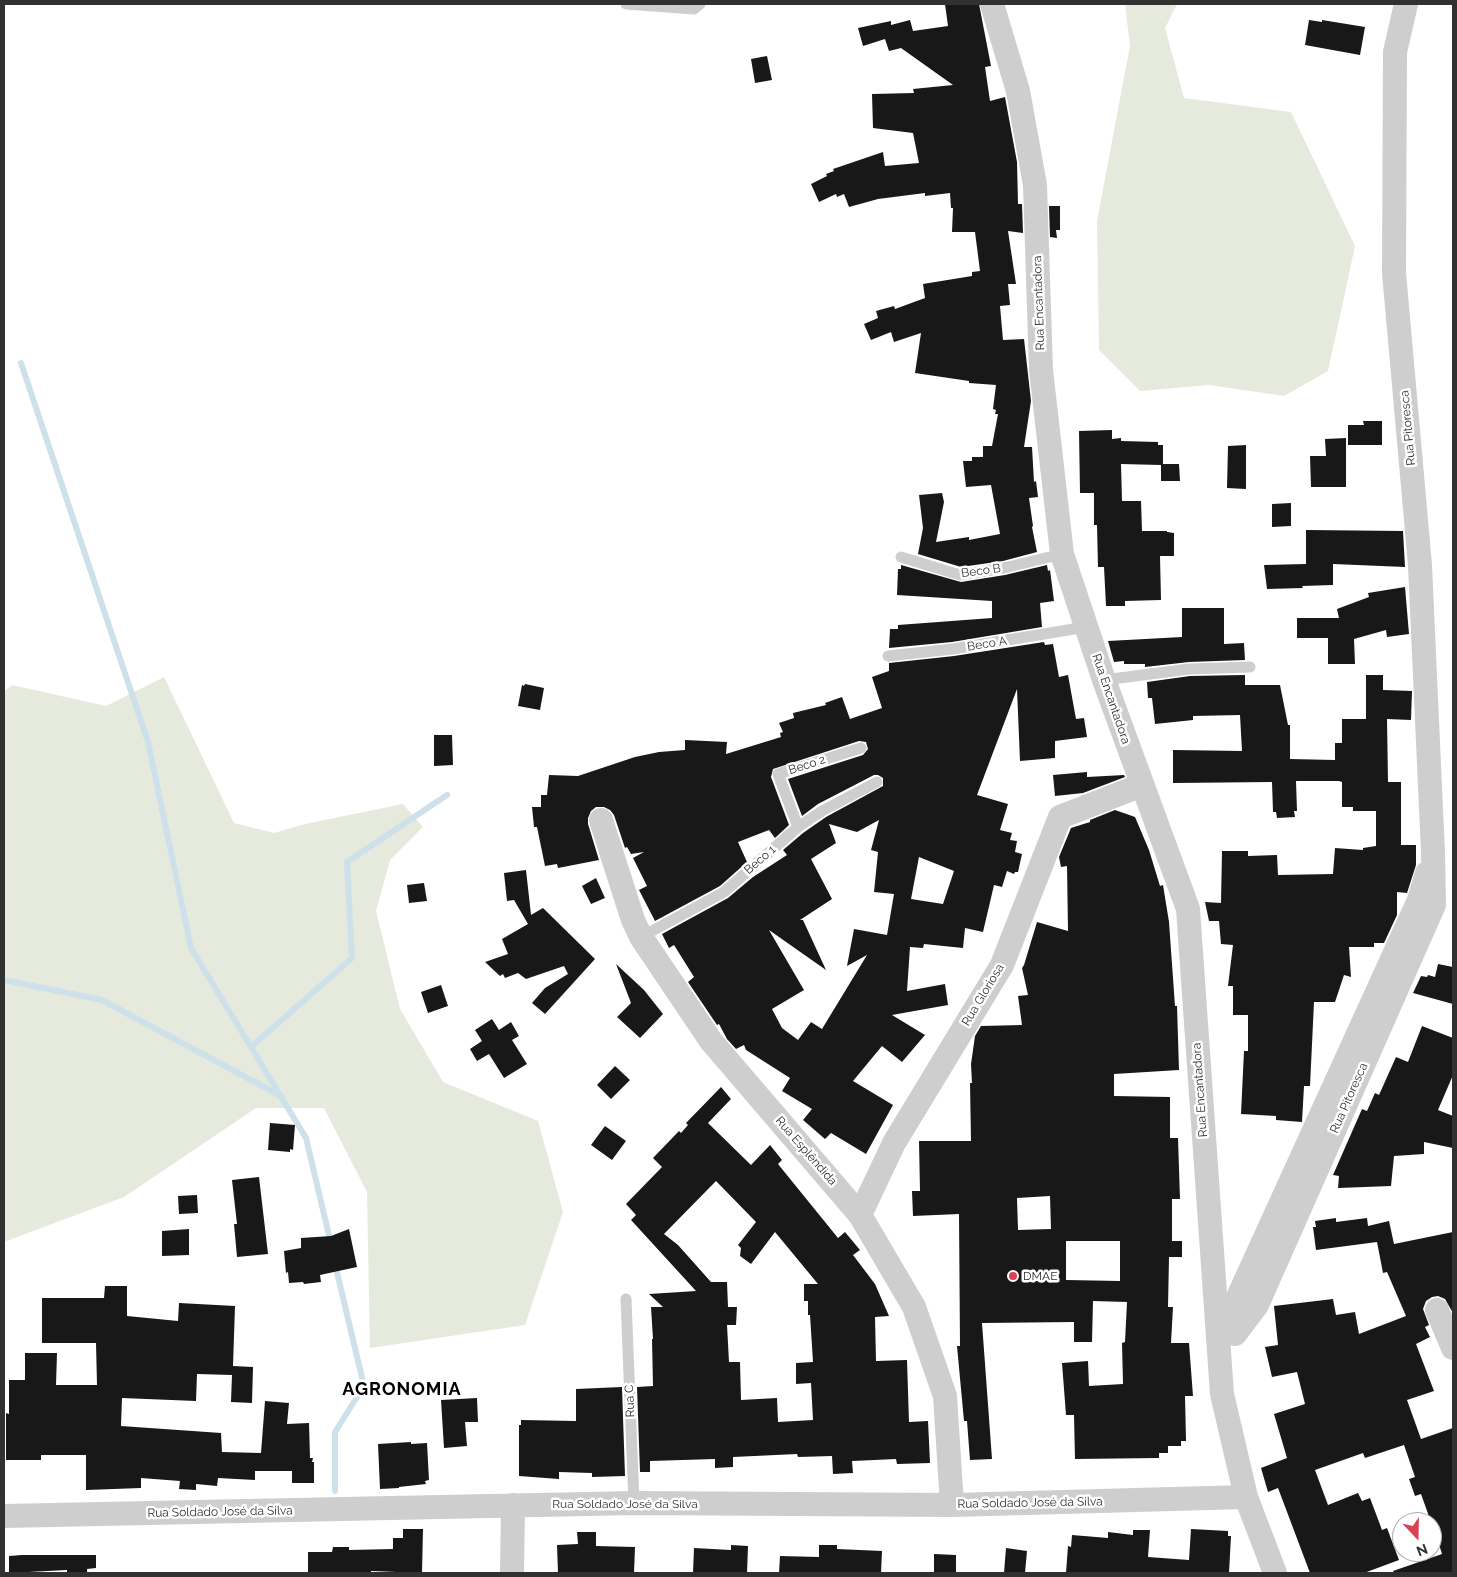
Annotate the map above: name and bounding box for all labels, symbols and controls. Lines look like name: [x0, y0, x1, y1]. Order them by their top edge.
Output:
street label: Rua Encantadora: [1030, 255, 1048, 351]
street label: Rua Pitoresca: [1398, 390, 1418, 466]
street label: Beco B: [960, 561, 1002, 581]
street label: Beco A: [966, 634, 1008, 654]
street label: Rua Encantadora: [1089, 652, 1133, 746]
street label: Beco 2: [787, 752, 827, 778]
street label: Beco 1: [741, 842, 779, 878]
street label: Rua Gloriosa: [959, 961, 1007, 1029]
street label: Rua Encantadora: [1190, 1042, 1210, 1138]
street label: Rua Pitoresca: [1327, 1061, 1371, 1135]
street label: Rua Esplêndida: [772, 1114, 840, 1188]
place label: DMAE: [1023, 1269, 1058, 1283]
marker: DMAE: [1007, 1270, 1019, 1282]
district label: AGRONOMIA: [341, 1379, 463, 1401]
street label: Rua C: [622, 1384, 638, 1418]
street label: Rua Soldado José da Silva: [957, 1495, 1103, 1511]
street label: Rua Soldado José da Silva: [552, 1497, 698, 1511]
street label: Rua Soldado José da Silva: [147, 1504, 293, 1520]
north arrow: [1392, 1512, 1442, 1562]
text: N: [1414, 1541, 1430, 1559]

